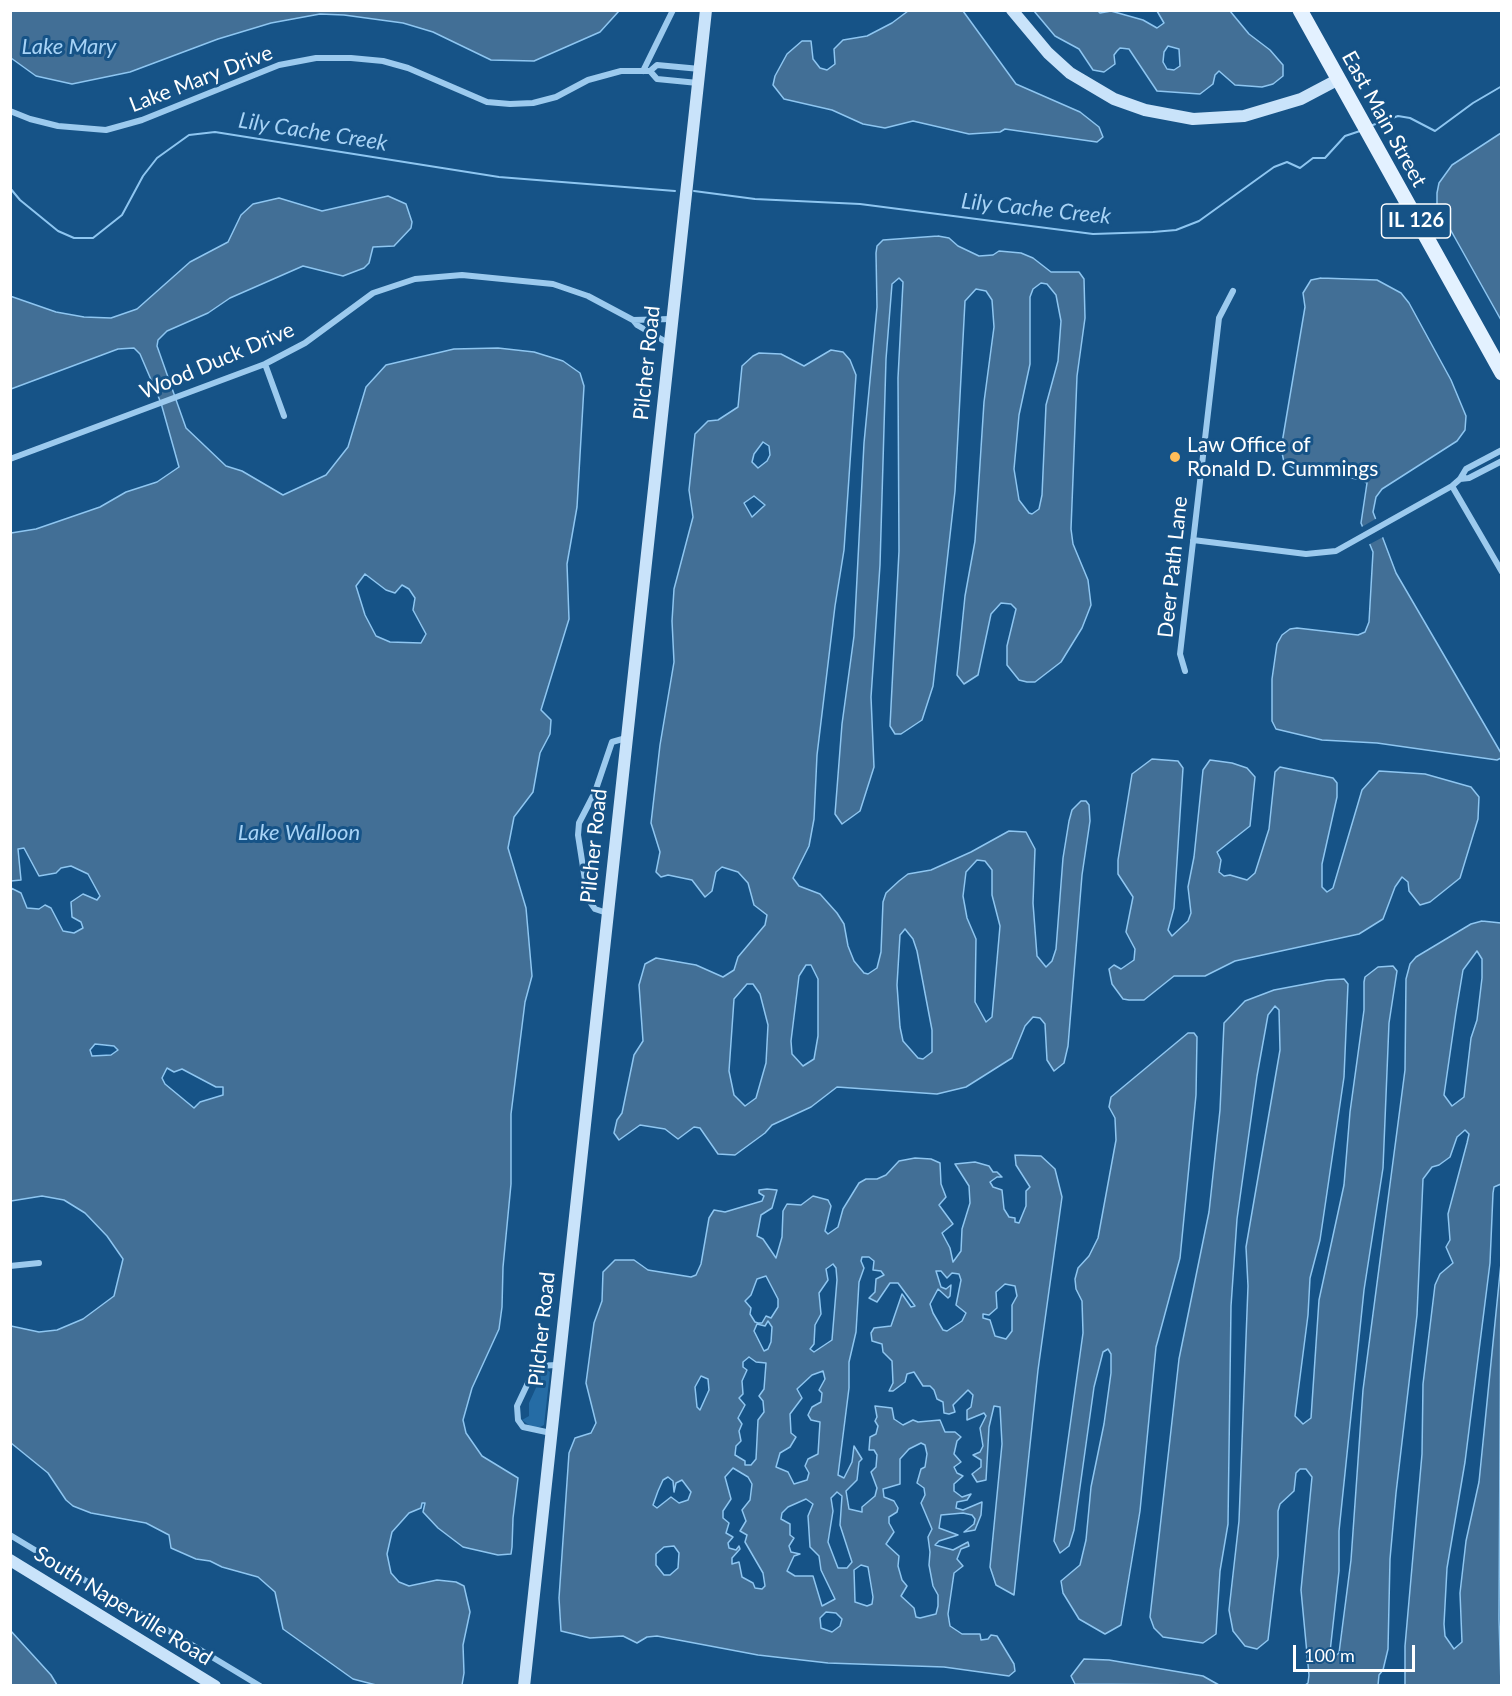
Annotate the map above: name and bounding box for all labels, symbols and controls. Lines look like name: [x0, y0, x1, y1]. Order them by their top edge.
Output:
water label: Lake Mary: [22, 34, 116, 60]
street label: Lake Mary Drive: [126, 40, 276, 118]
street label: East Main Street: [1336, 47, 1432, 191]
water label: Lily Cache Creek: [237, 107, 389, 157]
water label: Lily Cache Creek: [960, 188, 1112, 230]
road number: IL 126: [1382, 204, 1450, 238]
street label: Pilcher Road: [628, 305, 666, 421]
street label: Wood Duck Drive: [136, 317, 298, 405]
place label: Law Office of Ronald D. Cummings: [1187, 432, 1378, 482]
marker: Law Office of Ronald D. Cummings: [1168, 450, 1182, 464]
street label: Deer Path Lane: [1153, 495, 1193, 639]
street label: Pilcher Road: [575, 788, 613, 904]
water label: Lake Walloon: [238, 820, 360, 846]
street label: Pilcher Road: [523, 1271, 561, 1387]
street label: South Naperville Road: [29, 1541, 217, 1671]
scale bar: [1296, 1633, 1418, 1671]
text: 100 m: [1304, 1644, 1355, 1666]

